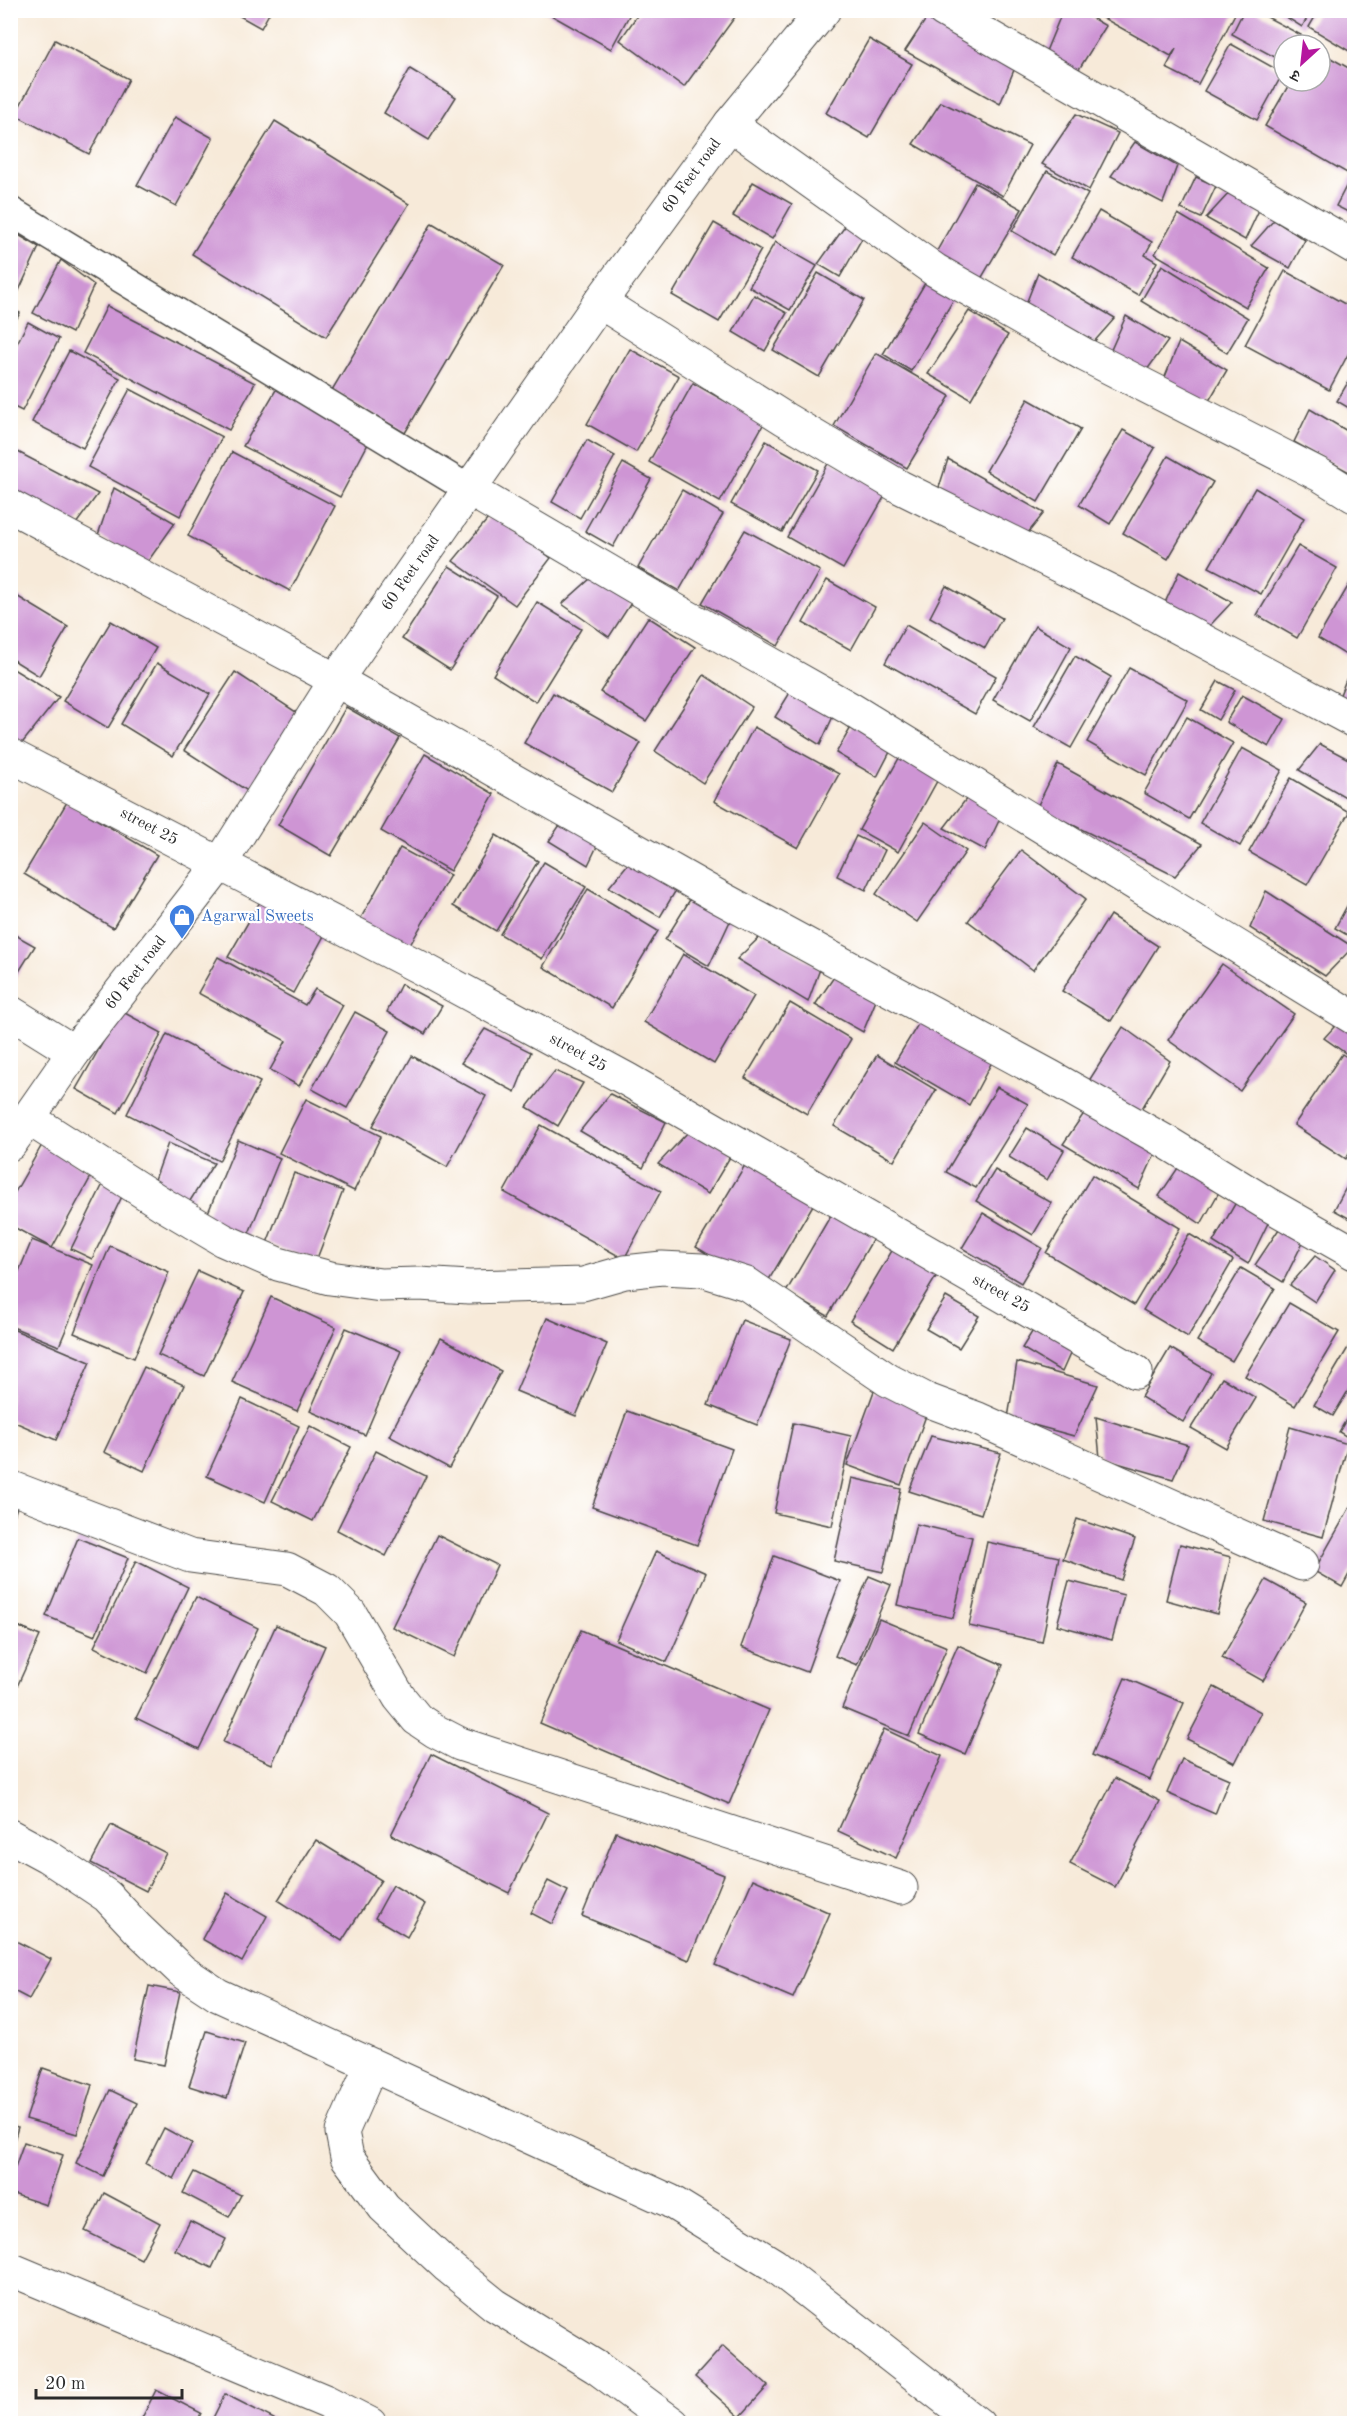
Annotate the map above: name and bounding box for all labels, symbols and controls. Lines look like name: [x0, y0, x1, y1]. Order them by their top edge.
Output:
north arrow: [1272, 33, 1332, 93]
text: उ: [1287, 65, 1304, 84]
street label: 60 Feet road: [660, 136, 724, 216]
street label: 60 Feet road: [379, 532, 443, 614]
street label: street 25: [118, 805, 180, 849]
shop icon: Agarwal Sweets: [167, 902, 197, 940]
place label: Agarwal Sweets: [201, 909, 314, 925]
street label: 60 Feet road: [103, 933, 169, 1013]
street label: street 25: [547, 1031, 609, 1075]
street label: street 25: [970, 1272, 1032, 1316]
scale bar: [36, 2362, 182, 2400]
text: 20 m: [45, 2375, 85, 2393]

